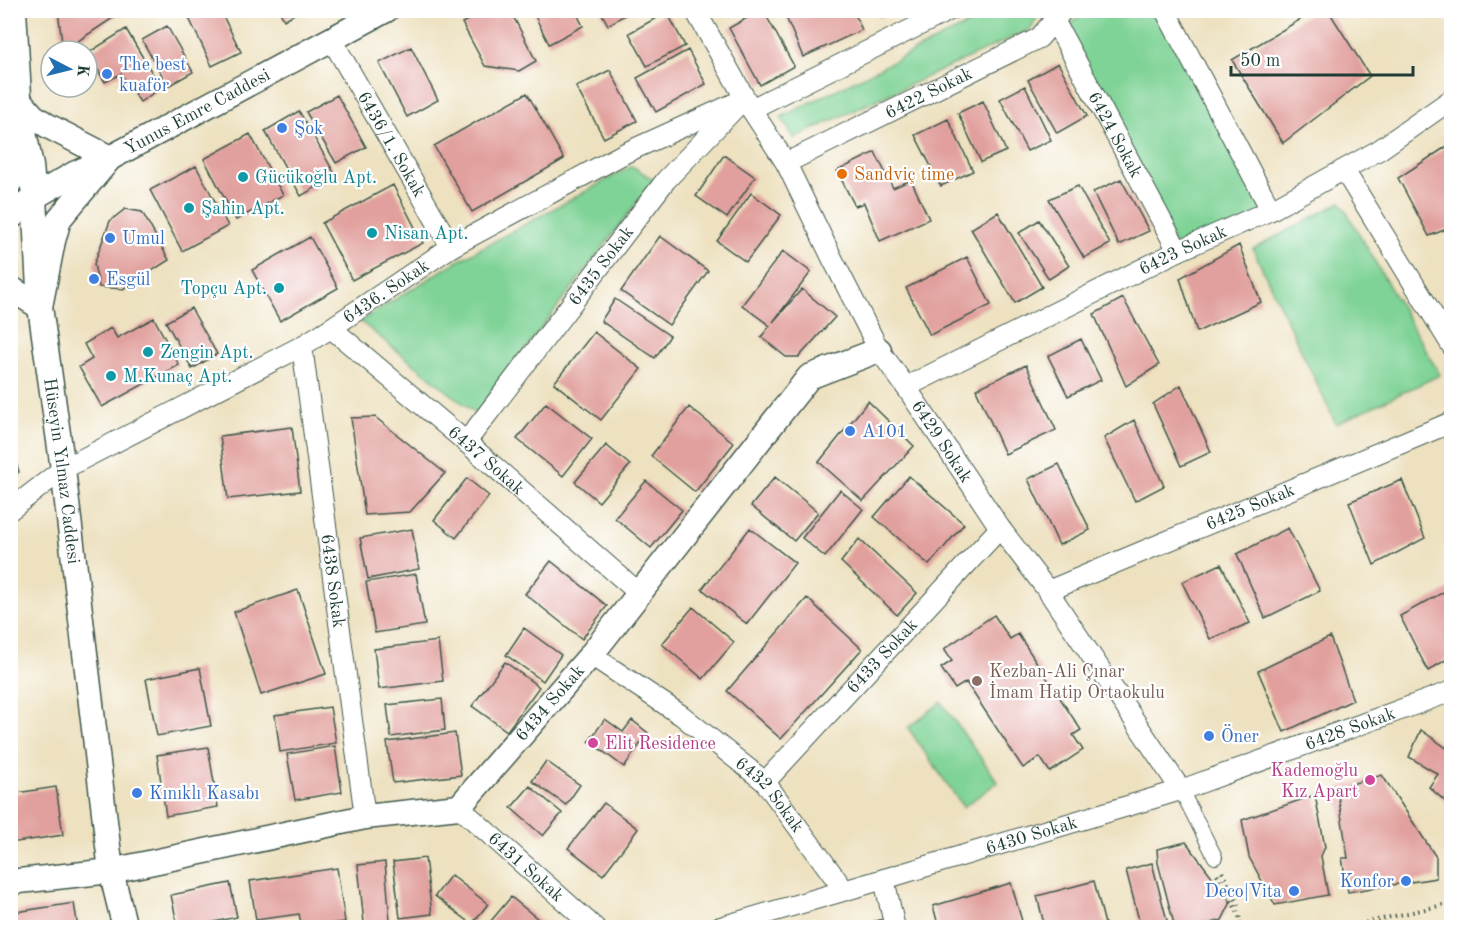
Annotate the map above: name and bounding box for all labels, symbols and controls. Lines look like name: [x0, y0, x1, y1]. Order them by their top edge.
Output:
north arrow: [39, 39, 99, 99]
scale bar: [1231, 39, 1412, 77]
text: 50 m: [1240, 52, 1280, 70]
place label: The best kuaför: [119, 56, 187, 95]
text: K: [73, 63, 91, 78]
street label: 6422 Sokak: [883, 64, 975, 122]
street label: Yunus Emre Caddesi: [121, 66, 273, 159]
marker: The best kuaför: [100, 67, 114, 81]
street label: 6436/1. Sokak: [354, 89, 428, 200]
street label: 6424 Sokak: [1084, 89, 1145, 181]
place label: Şok: [294, 120, 323, 138]
marker: Şok: [275, 121, 289, 135]
place label: Sandviç time: [854, 166, 954, 184]
marker: Sandviç time: [835, 167, 849, 181]
place label: Gücükoğlu Apt.: [255, 169, 377, 187]
marker: Gücükoğlu Apt.: [236, 170, 250, 184]
place label: Şahin Apt.: [201, 200, 285, 218]
marker: Şahin Apt.: [182, 201, 196, 215]
street label: 6435 Sokak: [566, 223, 637, 309]
street label: 6423 Sokak: [1136, 223, 1230, 279]
place label: Nisan Apt.: [384, 225, 469, 243]
marker: Nisan Apt.: [365, 226, 379, 240]
place label: Umul: [122, 230, 165, 248]
marker: Umul: [103, 231, 117, 245]
street label: 6436. Sokak: [340, 257, 433, 327]
place label: Esgül: [106, 271, 151, 289]
marker: Esgül: [87, 272, 101, 286]
place label: Topçu Apt.: [180, 280, 267, 298]
marker: Topçu Apt.: [272, 281, 286, 295]
place label: Zengin Apt.: [160, 344, 254, 362]
marker: Zengin Apt.: [141, 345, 155, 359]
place label: M.Kunaç Apt.: [123, 368, 232, 386]
marker: M.Kunaç Apt.: [104, 369, 118, 383]
street label: Hüseyin Yılmaz Caddesi: [40, 377, 82, 565]
street label: 6429 Sokak: [908, 397, 975, 486]
street label: 6437 Sokak: [444, 423, 527, 499]
place label: A101: [862, 423, 907, 441]
marker: A101: [843, 424, 857, 438]
street label: 6425 Sokak: [1203, 481, 1298, 534]
street label: 6438 Sokak: [317, 533, 348, 629]
street label: 6433 Sokak: [844, 616, 921, 697]
street label: 6434 Sokak: [513, 662, 588, 745]
place label: Kezban-Ali Çınar İmam Hatip Ortaokulu: [989, 663, 1165, 702]
marker: Kezban-Ali Çınar İmam Hatip Ortaokulu: [970, 674, 984, 688]
street label: 6428 Sokak: [1303, 705, 1398, 754]
place label: Öner: [1221, 724, 1260, 746]
marker: Öner: [1202, 729, 1216, 743]
place label: Elit Residence: [605, 735, 716, 753]
marker: Elit Residence: [586, 736, 600, 750]
street label: 6432 Sokak: [731, 754, 807, 836]
place label: Kademoğlu Kız Apart: [1270, 762, 1358, 801]
marker: Kademoğlu Kız Apart: [1363, 773, 1377, 787]
place label: Kınıklı Kasabı: [149, 785, 260, 803]
marker: Kınıklı Kasabı: [130, 786, 144, 800]
street label: 6430 Sokak: [984, 814, 1080, 858]
street label: 6431 Sokak: [484, 829, 567, 906]
place label: Konfor: [1339, 873, 1395, 891]
marker: Konfor: [1399, 874, 1413, 888]
place label: Deco|Vita: [1205, 883, 1282, 901]
marker: Deco|Vita: [1287, 884, 1301, 898]

